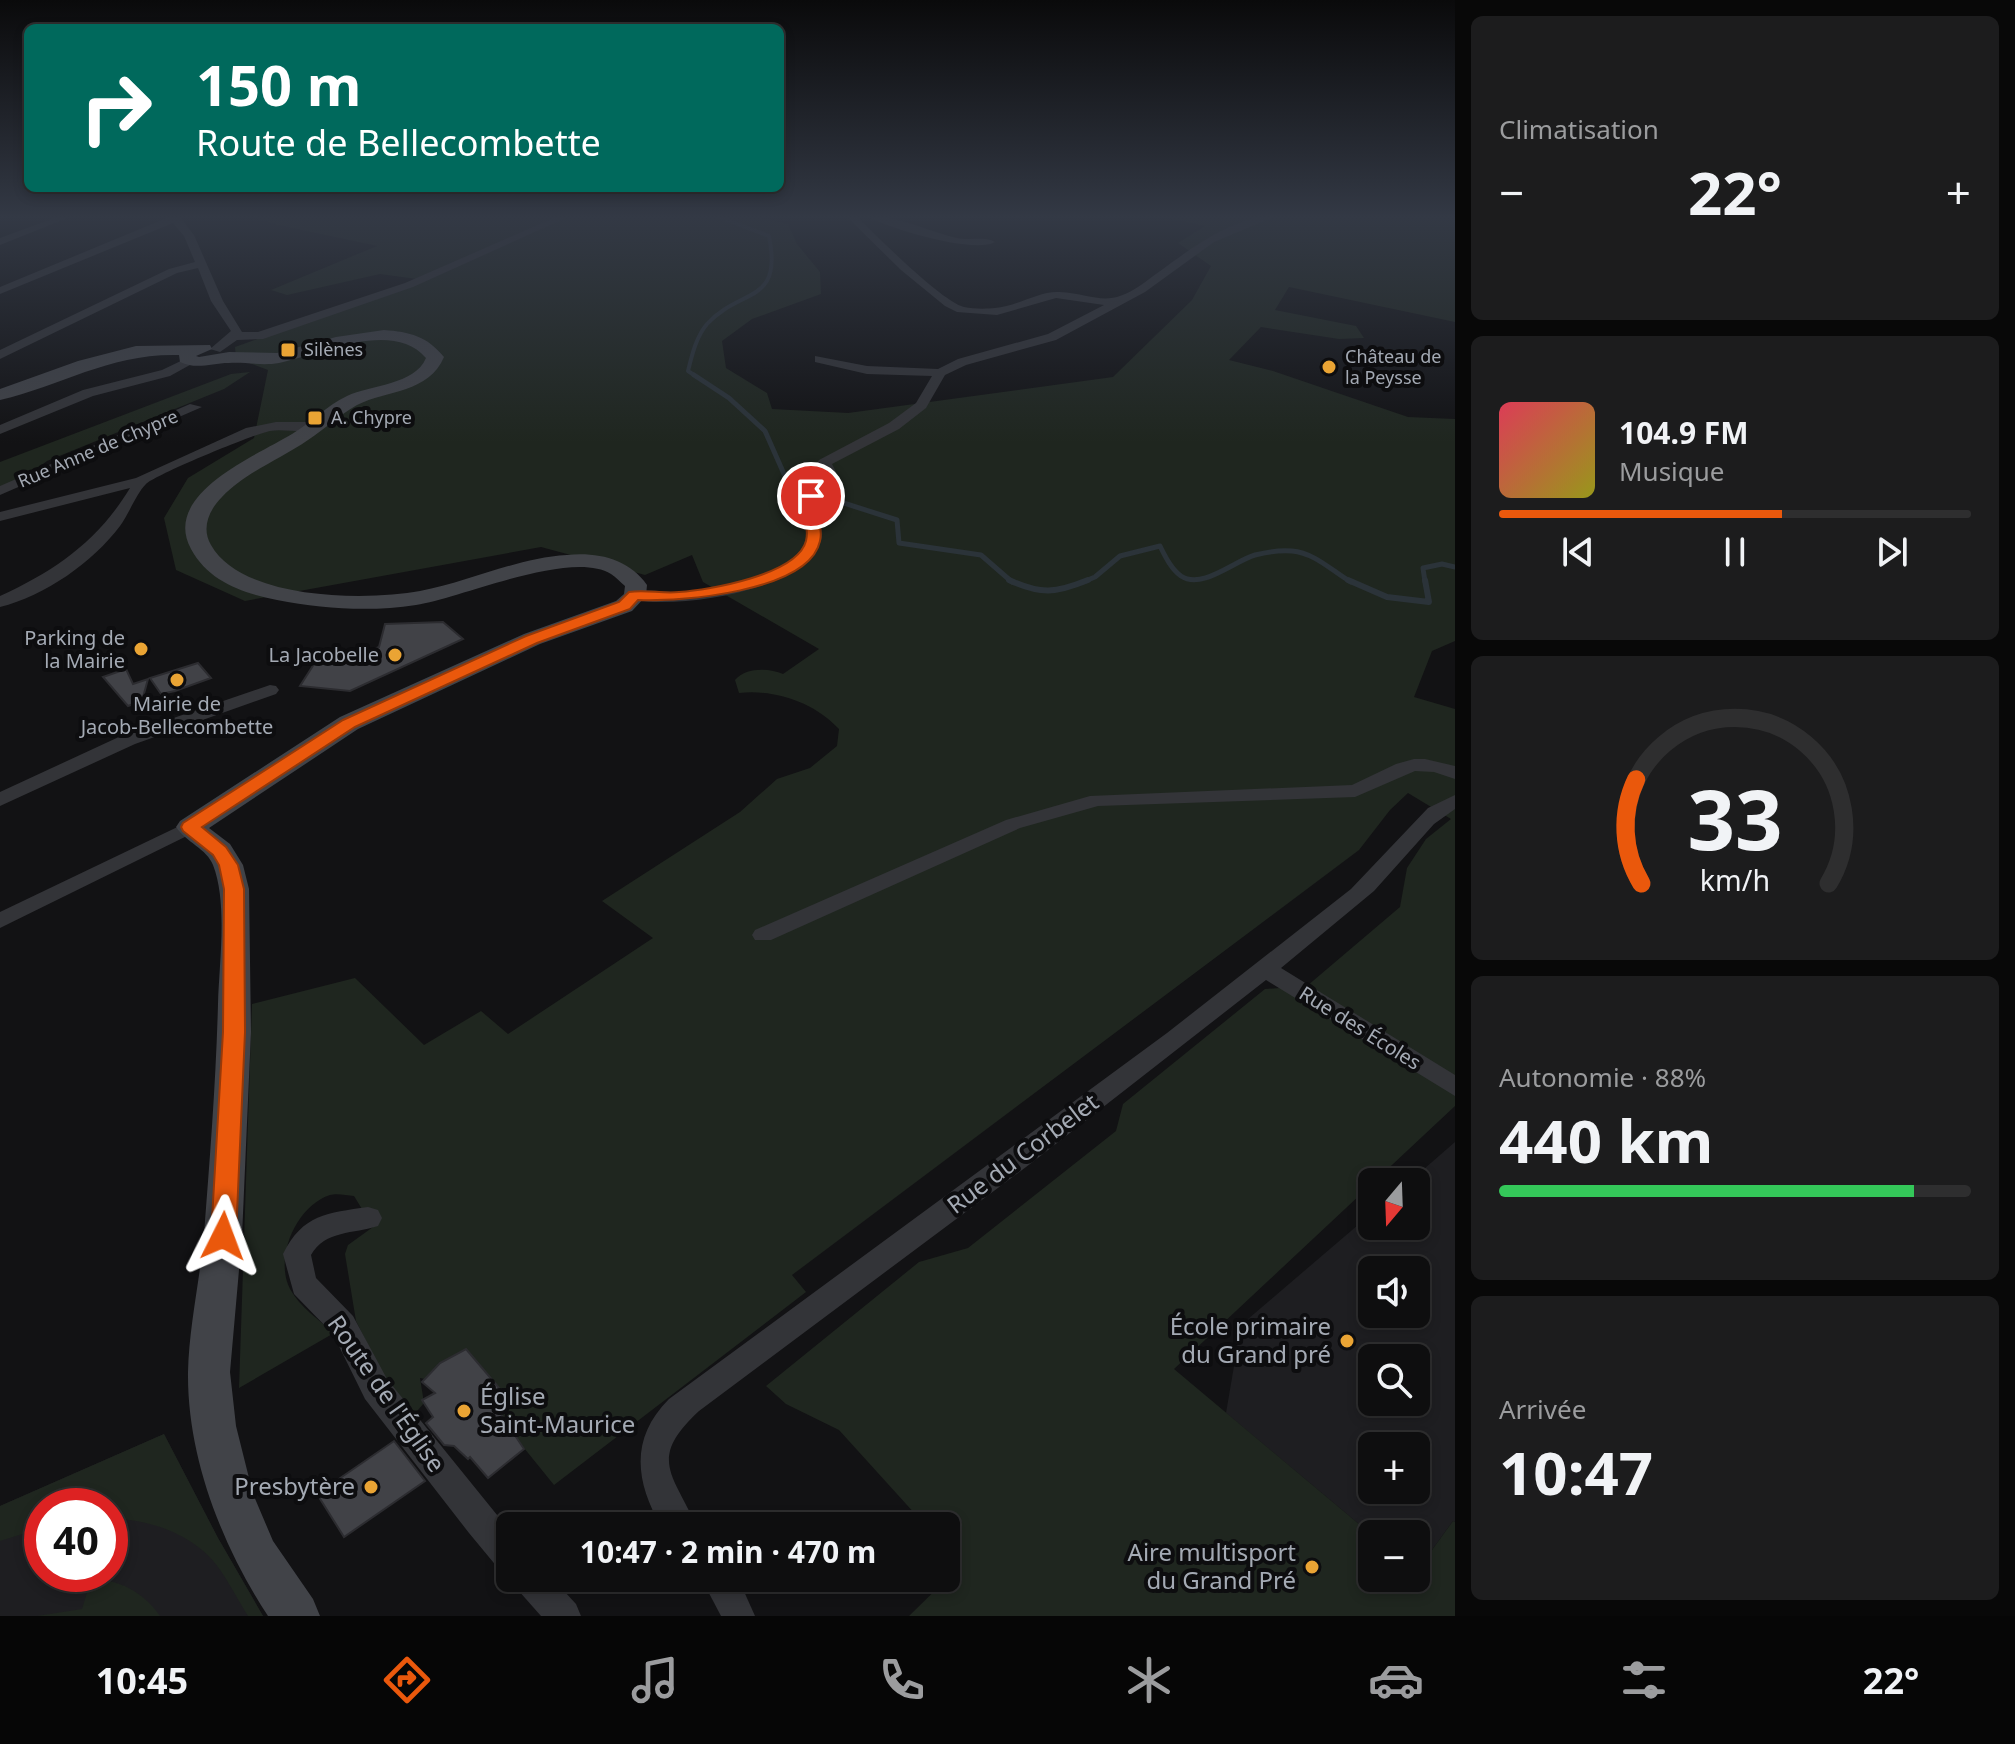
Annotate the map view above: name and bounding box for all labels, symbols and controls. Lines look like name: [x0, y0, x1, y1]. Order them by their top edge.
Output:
text: 150 m: [196, 46, 361, 122]
icon: right: [64, 56, 168, 160]
text: Climatisation: [1499, 111, 1659, 147]
text: Route de Bellecombette: [196, 118, 601, 167]
text: 22°: [1688, 151, 1782, 233]
text: −: [1499, 162, 1524, 222]
text: +: [1946, 162, 1971, 222]
place label: Silènes: [304, 337, 363, 361]
marker: Silènes: [279, 341, 297, 359]
place label: Château de la Peysse: [1345, 344, 1441, 389]
marker: Château de la Peysse: [1320, 358, 1338, 376]
street label: Rue Anne de Chypre: [14, 404, 181, 493]
place label: A. Chypre: [331, 405, 412, 429]
marker: A. Chypre: [306, 409, 324, 427]
text: 104.9 FM: [1619, 412, 1749, 453]
text: Musique: [1619, 453, 1725, 489]
pin: [777, 462, 845, 530]
icon: arrive: [789, 474, 833, 518]
icon: previous: [1556, 530, 1600, 574]
icon: pause: [1713, 530, 1757, 574]
icon: next: [1870, 530, 1914, 574]
place label: Parking de la Mairie: [24, 624, 125, 674]
marker: Parking de la Mairie: [132, 640, 150, 658]
place label: La Jacobelle: [269, 641, 379, 668]
marker: La Jacobelle: [386, 646, 404, 664]
marker: Mairie de Jacob-Bellecombette: [168, 671, 186, 689]
place label: Mairie de Jacob-Bellecombette: [79, 690, 273, 740]
text: 33: [1687, 761, 1783, 874]
text: km/h: [1700, 860, 1770, 899]
street label: Rue des Écoles: [1294, 979, 1426, 1076]
text: Autonomie · 88%: [1499, 1059, 1706, 1095]
street label: Rue du Corbelet: [940, 1085, 1105, 1221]
text: 440 km: [1499, 1099, 1713, 1181]
north arrow: [1358, 1168, 1430, 1240]
map controls: [1358, 1168, 1430, 1592]
position arrow: [181, 1194, 265, 1278]
button: sound: [1358, 1256, 1430, 1328]
street label: Route de l'Église: [321, 1308, 454, 1478]
place label: École primaire du Grand pré: [1170, 1309, 1331, 1370]
marker: École primaire du Grand pré: [1338, 1332, 1356, 1350]
button: search: [1358, 1344, 1430, 1416]
place label: Église Saint-Maurice: [480, 1379, 635, 1440]
text: Arrivée: [1499, 1391, 1586, 1427]
marker: Église Saint-Maurice: [455, 1402, 473, 1420]
text: 10:47: [1499, 1431, 1653, 1513]
button: +: [1358, 1432, 1430, 1504]
place label: Presbytère: [234, 1469, 355, 1502]
marker: Presbytère: [362, 1478, 380, 1496]
speed limit sign: 40: [24, 1488, 128, 1592]
button: −: [1358, 1520, 1430, 1592]
text: 10:47 · 2 min · 470 m: [580, 1531, 876, 1572]
place label: Aire multisport du Grand Pré: [1128, 1535, 1296, 1596]
marker: Aire multisport du Grand Pré: [1303, 1558, 1321, 1576]
icon: directions: [379, 1652, 435, 1708]
icon: music: [627, 1652, 683, 1708]
icon: phone: [874, 1652, 930, 1708]
icon: climate: [1121, 1652, 1177, 1708]
icon: car: [1368, 1652, 1424, 1708]
icon: filters: [1616, 1652, 1672, 1708]
text: 10:45: [96, 1656, 188, 1705]
text: 22°: [1863, 1656, 1919, 1705]

